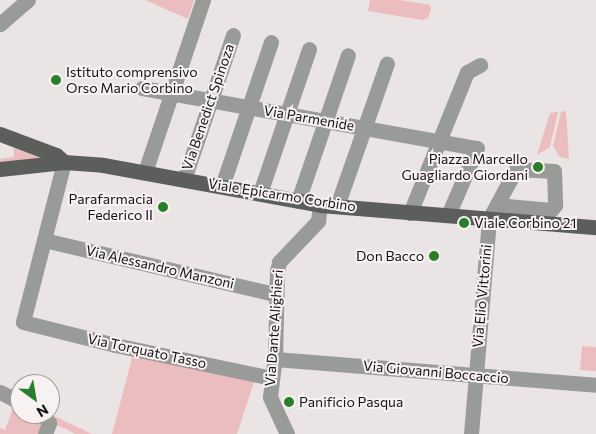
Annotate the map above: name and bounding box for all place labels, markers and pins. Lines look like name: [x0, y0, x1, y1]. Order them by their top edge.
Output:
place label: Istituto comprensivo Orso Mario Corbino: [66, 64, 198, 96]
marker: Istituto comprensivo Orso Mario Corbino: [50, 74, 62, 86]
place label: Piazza Marcello Guagliardo Giordani: [401, 151, 528, 184]
marker: Piazza Marcello Guagliardo Giordani: [532, 161, 544, 173]
place label: Parafarmacia Federico II: [68, 191, 153, 223]
marker: Parafarmacia Federico II: [157, 201, 169, 213]
place label: Viale Corbino 21: [474, 215, 576, 231]
marker: Viale Corbino 21: [458, 217, 470, 229]
place label: Don Bacco: [356, 248, 424, 264]
marker: Don Bacco: [428, 250, 440, 262]
place label: Panificio Pasqua: [299, 394, 403, 410]
marker: Panificio Pasqua: [283, 396, 295, 408]

